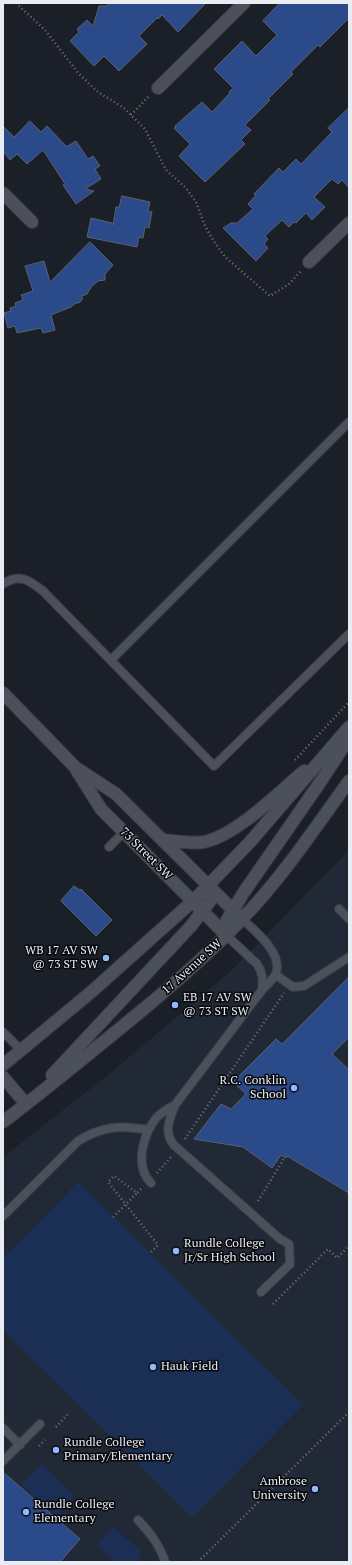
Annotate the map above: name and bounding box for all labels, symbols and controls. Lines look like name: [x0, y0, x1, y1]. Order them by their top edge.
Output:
street label: 73 Street SW: [117, 825, 175, 883]
street label: 17 Avenue SW: [159, 936, 225, 998]
place label: WB 17 AV SW @ 73 ST SW: [25, 944, 98, 972]
marker: WB 17 AV SW @ 73 ST SW: [101, 953, 111, 963]
place label: EB 17 AV SW @ 73 ST SW: [183, 991, 252, 1019]
marker: EB 17 AV SW @ 73 ST SW: [170, 1000, 180, 1010]
place label: R.C. Conklin School: [220, 1074, 286, 1102]
marker: R.C. Conklin School: [289, 1083, 299, 1093]
place label: Rundle College Jr/Sr High School: [184, 1237, 275, 1265]
marker: Rundle College Jr/Sr High School: [171, 1246, 181, 1256]
place label: Hauk Field: [161, 1360, 218, 1374]
marker: Hauk Field: [148, 1362, 158, 1372]
place label: Rundle College Primary/Elementary: [64, 1436, 172, 1464]
marker: Rundle College Primary/Elementary: [51, 1445, 61, 1455]
place label: Ambrose University: [252, 1475, 307, 1503]
marker: Ambrose University: [310, 1484, 320, 1494]
place label: Rundle College Elementary: [34, 1498, 115, 1526]
marker: Rundle College Elementary: [21, 1507, 31, 1517]

